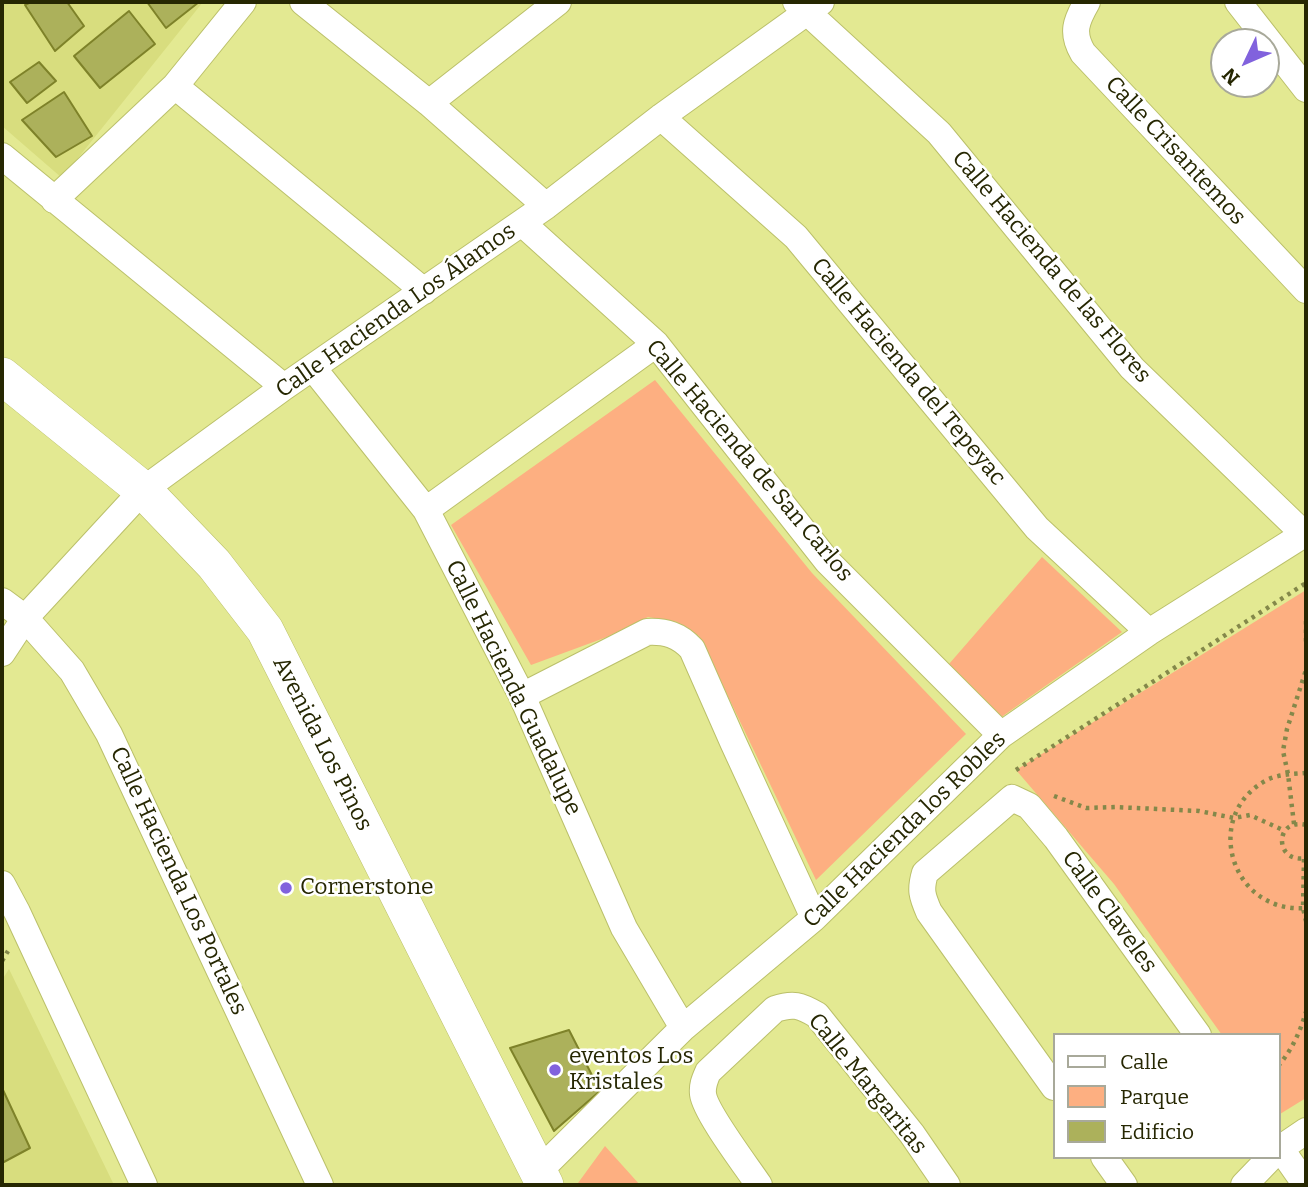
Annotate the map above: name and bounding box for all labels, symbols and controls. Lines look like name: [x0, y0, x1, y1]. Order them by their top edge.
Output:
north arrow: [1210, 28, 1280, 98]
text: N: [1218, 63, 1244, 90]
street label: Calle Crisantemos: [1099, 71, 1251, 231]
street label: Calle Hacienda de las Flores: [946, 145, 1156, 389]
street label: Calle Hacienda Los Álamos: [271, 218, 521, 404]
street label: Calle Hacienda del Tepeyac: [805, 253, 1011, 491]
street label: Calle Hacienda de San Carlos: [640, 334, 858, 588]
street label: Calle Hacienda Guadalupe: [439, 556, 587, 820]
street label: Avenida Los Pinos: [266, 652, 378, 836]
street label: Calle Hacienda los Robles: [798, 726, 1012, 934]
street label: Calle Hacienda Los Portales: [104, 743, 252, 1019]
street label: Calle Claveles: [1055, 846, 1163, 978]
place label: Cornerstone: [300, 874, 434, 902]
marker: Cornerstone: [278, 880, 294, 896]
street label: Calle Margaritas: [802, 1008, 932, 1160]
legend: [1052, 1033, 1280, 1159]
place label: eventos Los Kristales: [569, 1043, 693, 1097]
text: Calle: [1120, 1049, 1168, 1075]
marker: eventos Los Kristales: [547, 1062, 563, 1078]
text: Parque: [1120, 1084, 1189, 1110]
text: Edificio: [1120, 1119, 1194, 1145]

